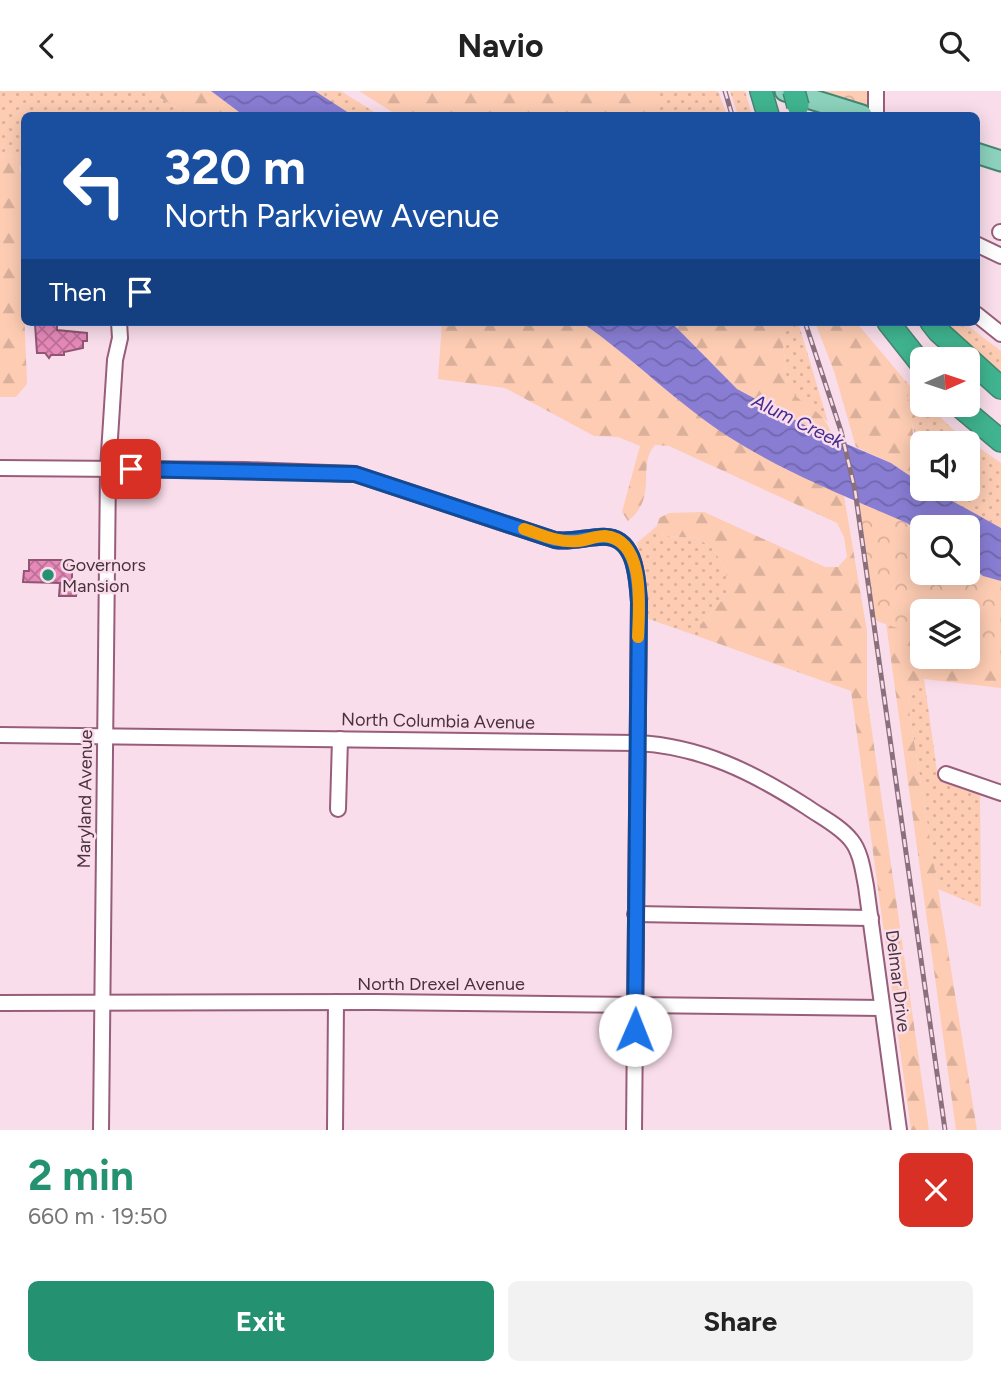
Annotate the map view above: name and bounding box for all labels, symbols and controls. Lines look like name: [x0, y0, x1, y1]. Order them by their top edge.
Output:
icon: back: [28, 27, 66, 65]
text: Navio: [457, 27, 544, 65]
icon: search: [935, 27, 973, 65]
text: 320 m: [164, 137, 306, 196]
icon: left: [49, 140, 140, 231]
text: North Parkview Avenue: [164, 197, 499, 235]
icon: arrive: [121, 273, 159, 311]
text: Then: [49, 276, 107, 308]
north arrow: [910, 347, 980, 417]
map controls: [910, 347, 980, 669]
water label: Alum Creek: [748, 389, 848, 453]
button: sound: [910, 431, 980, 501]
pin: [101, 439, 161, 499]
icon: arrive: [112, 450, 150, 488]
button: search: [910, 515, 980, 585]
place label: Governors Mansion: [62, 554, 146, 597]
marker: Governors Mansion: [40, 567, 56, 583]
button: layers: [910, 599, 980, 669]
street label: North Columbia Avenue: [341, 708, 535, 734]
street label: Maryland Avenue: [73, 729, 97, 869]
street label: Delmar Drive: [881, 929, 915, 1034]
street label: North Drexel Avenue: [357, 973, 525, 995]
position arrow: [598, 993, 672, 1067]
text: 2 min: [28, 1150, 134, 1201]
button: close: [899, 1153, 973, 1227]
text: 660 m · 19:50: [28, 1202, 168, 1230]
button: Exit: [28, 1281, 494, 1361]
button: Share: [508, 1281, 973, 1361]

